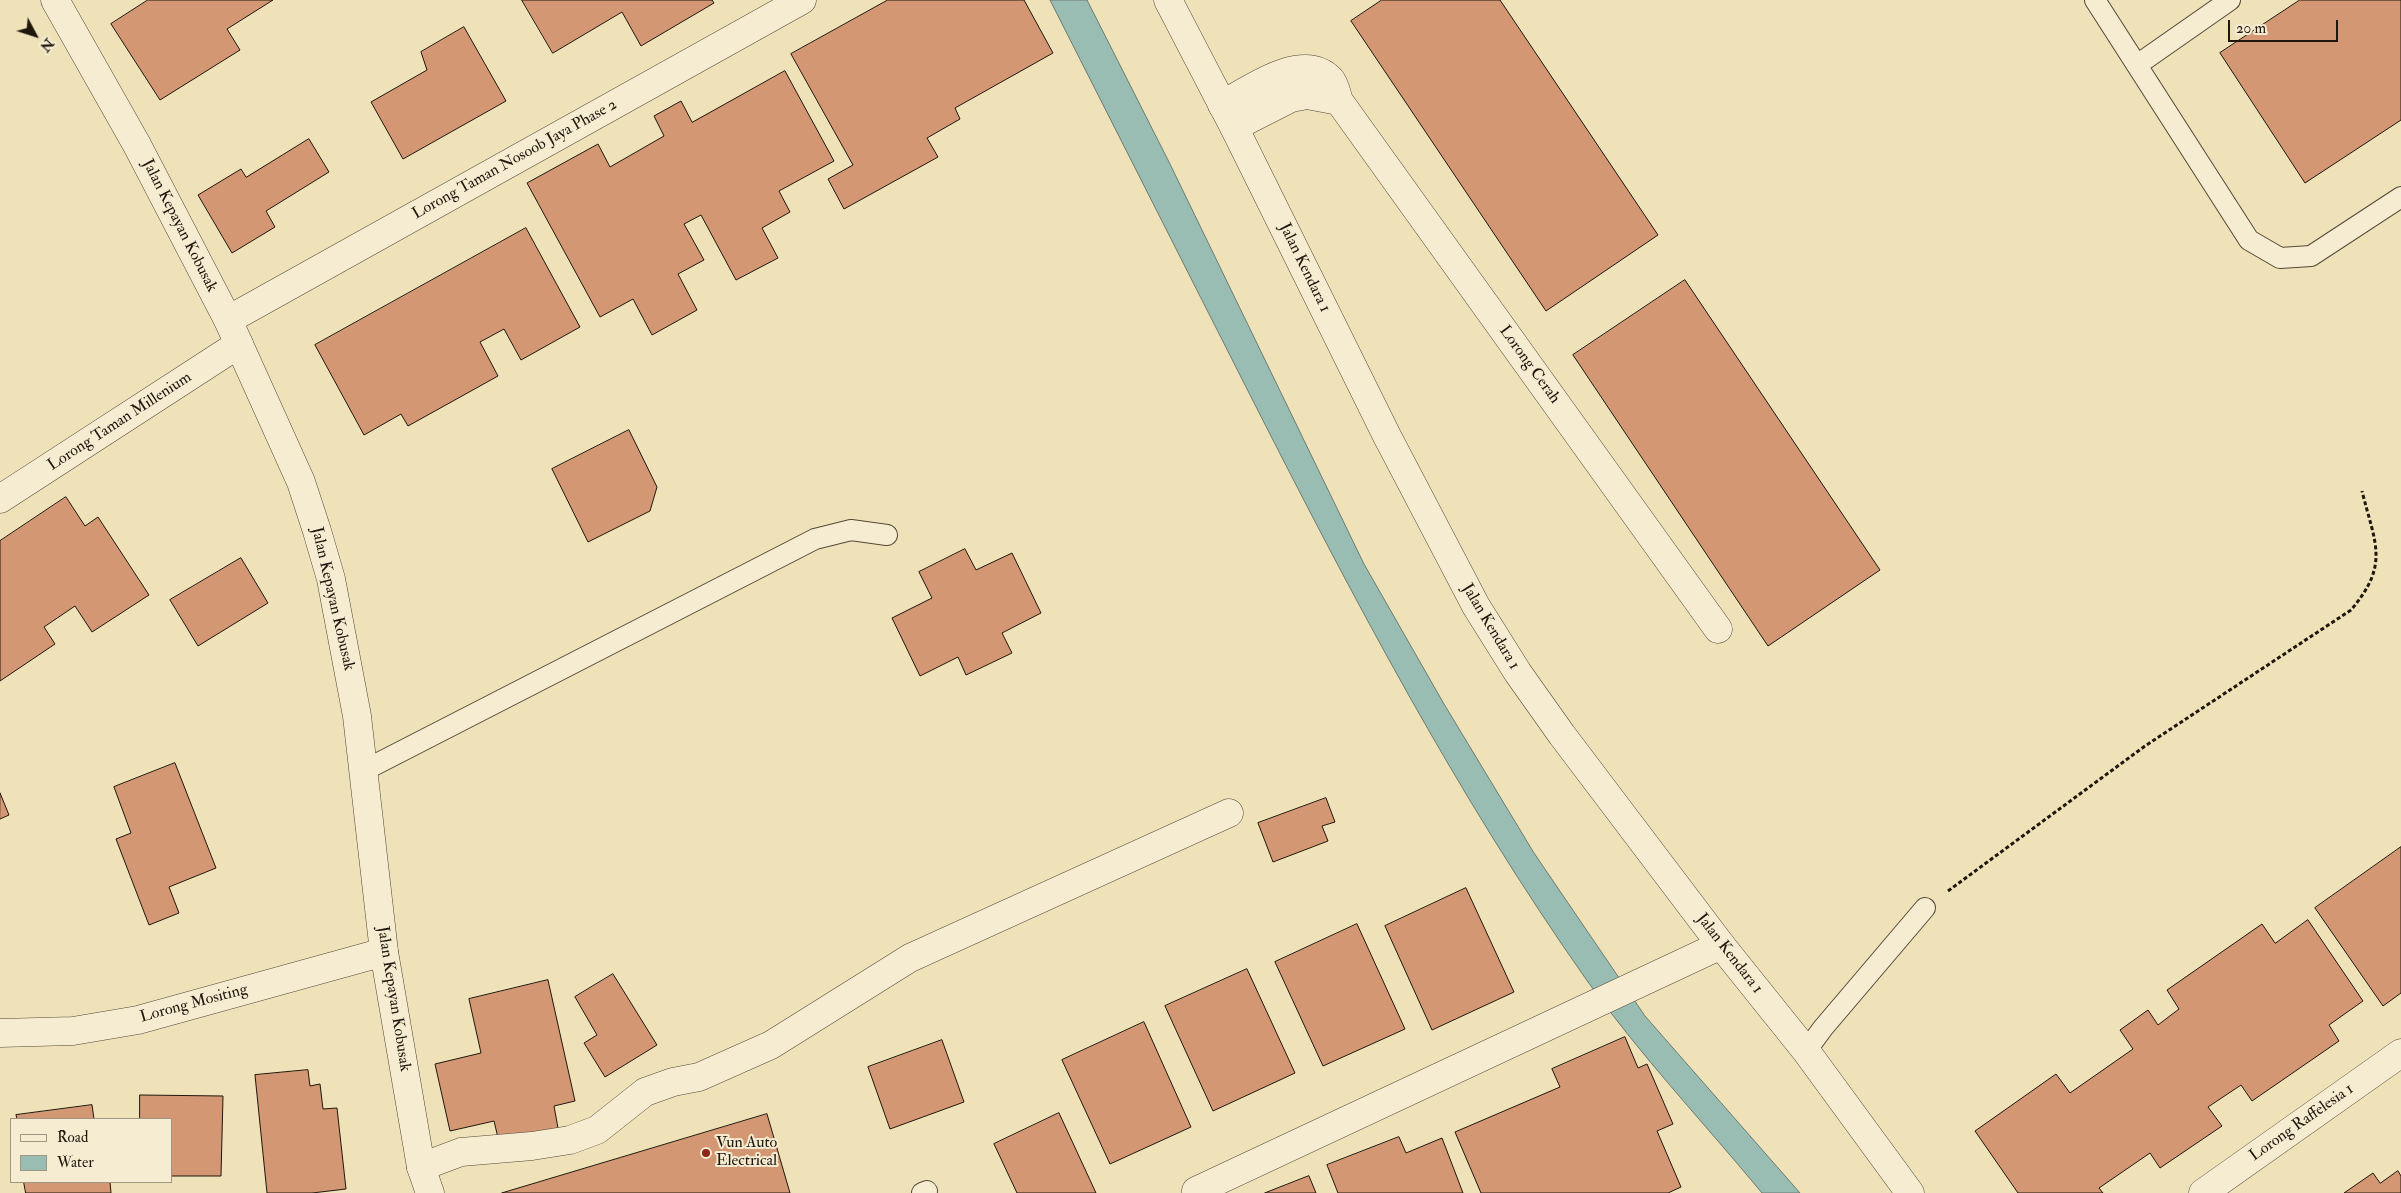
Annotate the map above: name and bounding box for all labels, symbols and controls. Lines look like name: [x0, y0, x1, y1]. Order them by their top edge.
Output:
north arrow: [10, 10, 60, 60]
scale bar: [2231, 10, 2341, 42]
text: 20 m: [2236, 19, 2266, 38]
text: N: [36, 35, 57, 55]
street label: Lorong Taman Nosoob Jaya Phase 2: [409, 96, 621, 224]
street label: Jalan Kepayan Kobusak: [137, 156, 221, 296]
street label: Jalan Kendara 1: [1274, 220, 1334, 316]
street label: Lorong Cerah: [1494, 322, 1564, 408]
street label: Lorong Taman Millenium: [45, 368, 195, 476]
street label: Jalan Kepayan Kobusak: [306, 525, 358, 673]
street label: Jalan Kendara 1: [1457, 581, 1523, 673]
street label: Jalan Kendara 1: [1692, 910, 1766, 998]
street label: Jalan Kepayan Kobusak: [372, 925, 414, 1073]
street label: Lorong Mositing: [138, 980, 250, 1028]
street label: Lorong Raffelesia 1: [2246, 1080, 2358, 1166]
legend: [10, 1118, 172, 1183]
text: Road: [57, 1128, 88, 1147]
place label: Vun Auto Electrical: [716, 1134, 777, 1172]
marker: Vun Auto Electrical: [700, 1147, 712, 1159]
text: Water: [57, 1153, 94, 1172]

